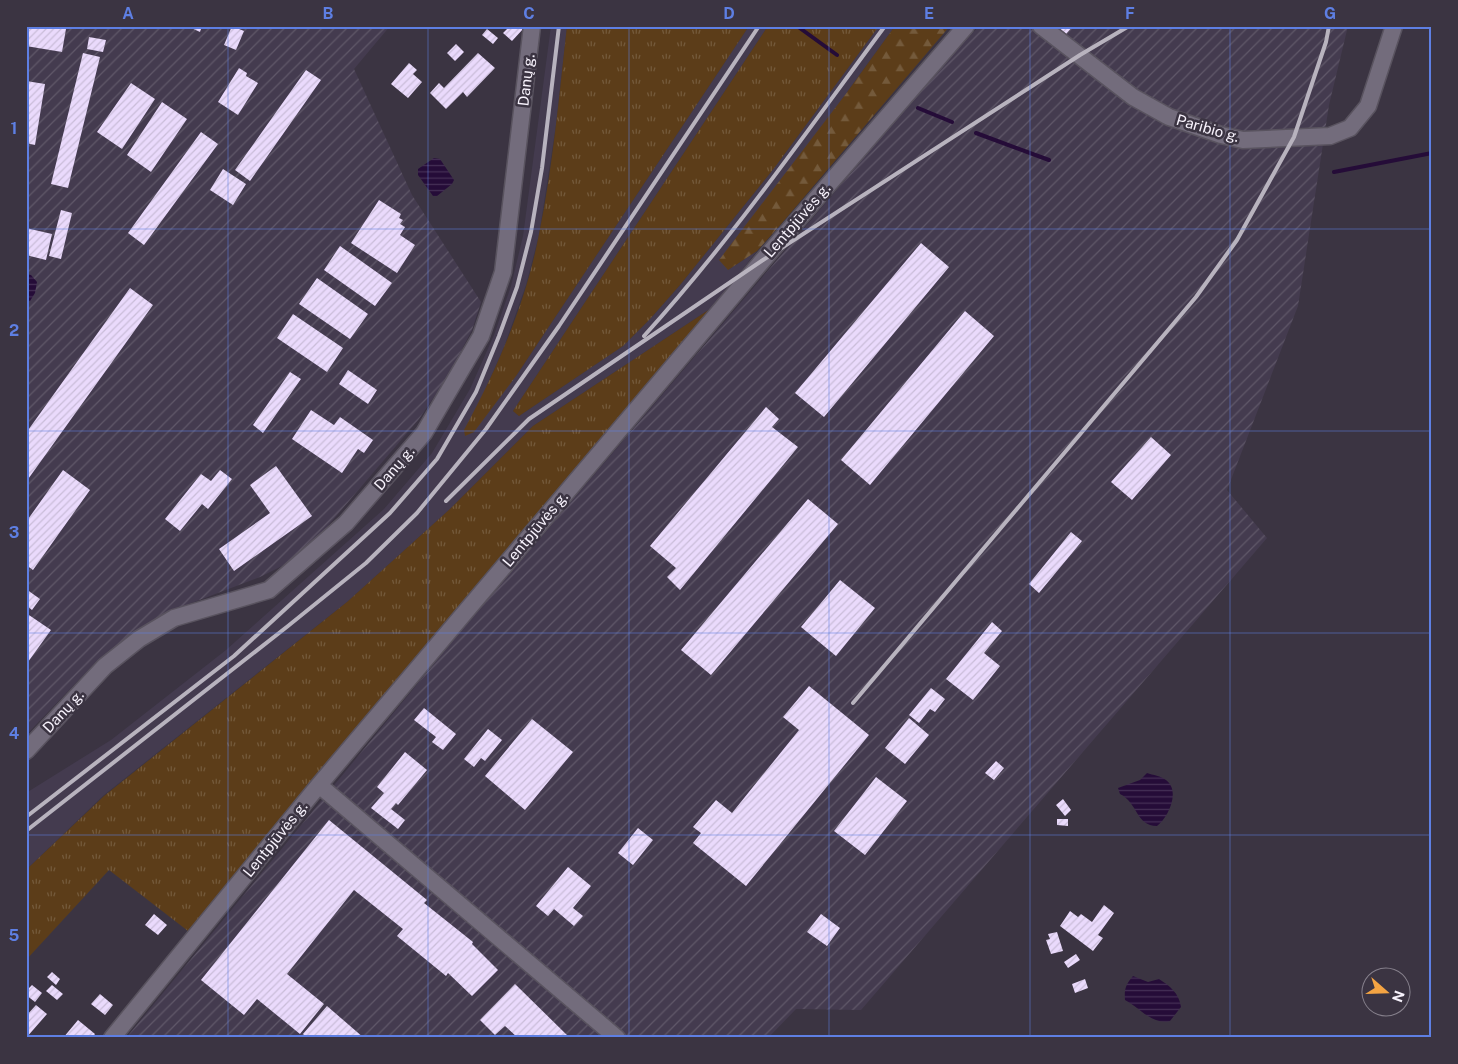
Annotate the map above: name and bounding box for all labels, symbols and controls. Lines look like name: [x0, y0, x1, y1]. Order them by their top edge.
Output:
text: A: [122, 4, 134, 23]
text: B: [323, 4, 334, 23]
text: C: [523, 4, 535, 23]
text: D: [723, 4, 735, 23]
text: E: [924, 4, 934, 23]
text: F: [1125, 4, 1135, 23]
text: G: [1324, 4, 1336, 23]
street label: Danų g.: [514, 53, 538, 107]
street label: Paribio g.: [1175, 111, 1241, 145]
text: 1: [11, 119, 17, 138]
street label: Lentpjūvės g.: [760, 180, 834, 260]
text: 2: [9, 321, 19, 340]
street label: Danų g.: [370, 443, 418, 493]
street label: Lentpjūvės g.: [499, 488, 571, 570]
text: 3: [9, 523, 19, 542]
street label: Danų g.: [39, 686, 87, 736]
text: 4: [9, 724, 20, 743]
street label: Lentpjūvės g.: [239, 798, 311, 880]
text: 5: [9, 926, 20, 945]
north arrow: [1360, 966, 1410, 1016]
text: N: [1389, 989, 1408, 1004]

